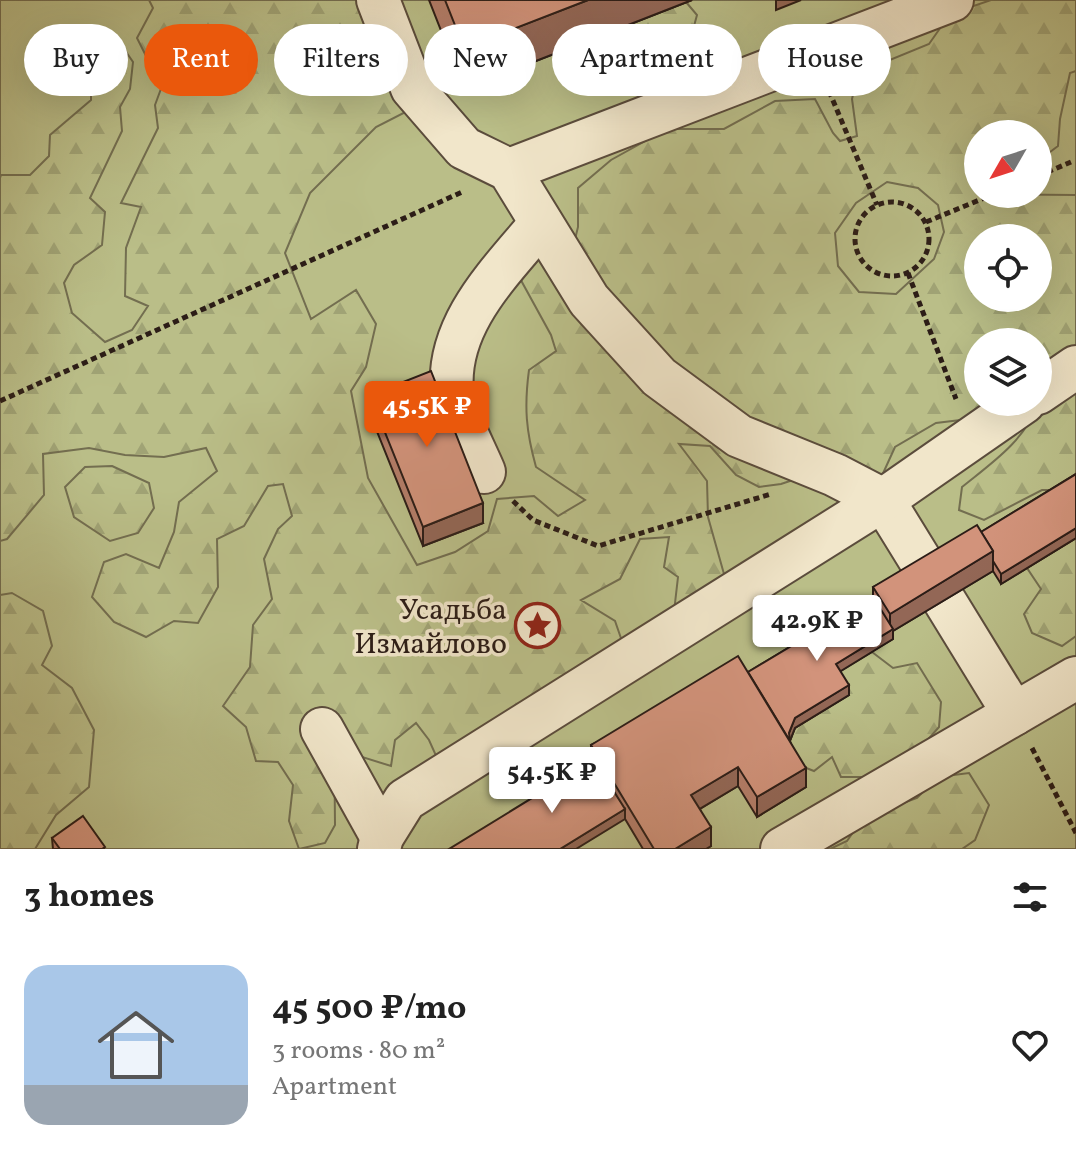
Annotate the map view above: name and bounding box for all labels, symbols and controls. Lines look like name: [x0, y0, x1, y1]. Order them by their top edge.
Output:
chip: Buy: [24, 24, 128, 96]
chip: Rent: [144, 24, 258, 96]
chip: Filters: [274, 24, 408, 96]
chip: New: [424, 24, 536, 96]
chip: Apartment: [552, 24, 742, 96]
chip: House: [758, 24, 891, 96]
north arrow: [964, 120, 1052, 208]
map controls: [964, 120, 1052, 416]
button: locate: [964, 224, 1052, 312]
button: layers: [964, 328, 1052, 416]
pin: 45.5K ₽: [353, 381, 501, 449]
text: 45.5K ₽: [382, 389, 472, 425]
place label: Усадьба Измайлово: [354, 590, 507, 666]
pin: 42.9K ₽: [743, 595, 891, 663]
place icon: Усадьба Измайлово: [514, 602, 562, 650]
text: 42.9K ₽: [771, 603, 863, 639]
pin: 54.5K ₽: [478, 747, 626, 815]
text: 54.5K ₽: [507, 755, 597, 791]
text: 3 homes: [24, 874, 154, 921]
icon: filters: [1008, 875, 1052, 919]
text: 45 500 ₽/mo: [272, 986, 466, 1033]
icon: home: [88, 997, 184, 1093]
icon: heart: [1008, 1023, 1052, 1067]
text: 3 rooms · 80 m²: [272, 1033, 445, 1069]
text: Apartment: [272, 1069, 397, 1105]

